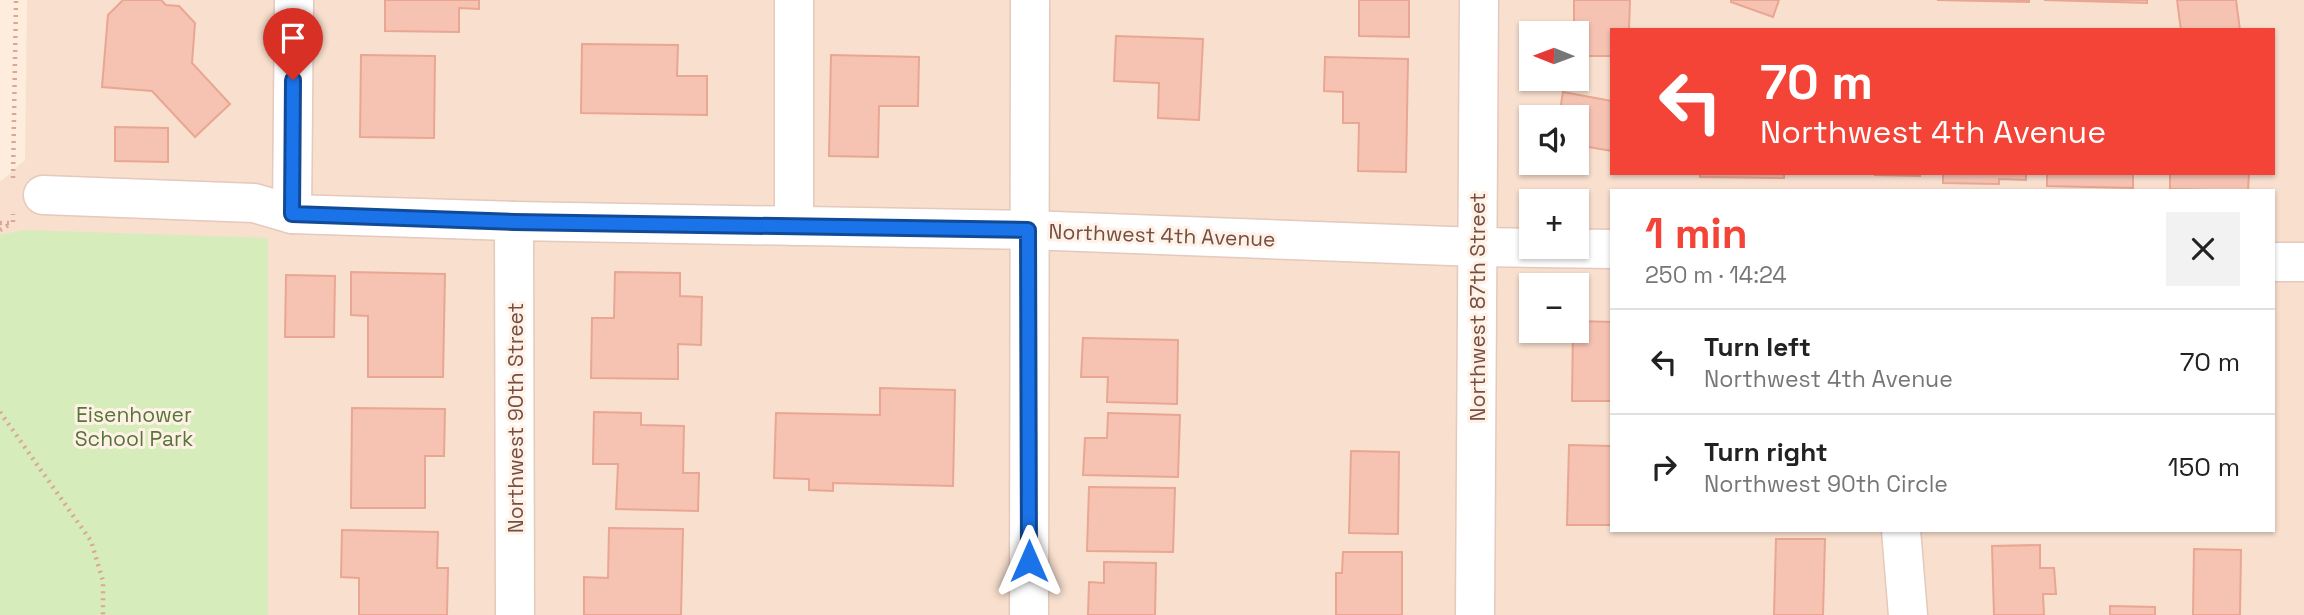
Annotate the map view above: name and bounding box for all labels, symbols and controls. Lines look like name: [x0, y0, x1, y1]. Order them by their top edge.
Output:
pin: [263, 8, 323, 80]
icon: arrive: [274, 19, 312, 57]
north arrow: [1519, 21, 1589, 91]
map controls: [1519, 21, 1589, 343]
text: 70 m: [1760, 51, 1873, 113]
icon: left: [1645, 56, 1736, 147]
button: sound: [1519, 105, 1589, 175]
text: Northwest 4th Avenue: [1760, 112, 2106, 152]
button: +: [1519, 189, 1589, 259]
street label: Northwest 87th Street: [1464, 193, 1491, 422]
text: 1 min: [1645, 207, 1748, 260]
button: close: [2166, 212, 2240, 286]
street label: Northwest 4th Avenue: [1048, 218, 1276, 252]
text: 250 m · 14:24: [1645, 260, 1787, 290]
button: −: [1519, 273, 1589, 343]
street label: Northwest 90th Street: [502, 303, 529, 533]
text: Turn left: [1704, 330, 1811, 364]
icon: left: [1645, 343, 1683, 381]
text: 70 m: [2180, 345, 2240, 379]
text: Northwest 4th Avenue: [1704, 364, 1953, 394]
park label: Eisenhower School Park: [75, 401, 193, 452]
text: Turn right: [1704, 435, 1828, 469]
icon: right: [1645, 448, 1683, 486]
text: 150 m: [2168, 450, 2240, 484]
text: Northwest 90th Circle: [1704, 469, 1948, 499]
position arrow: [992, 524, 1066, 598]

